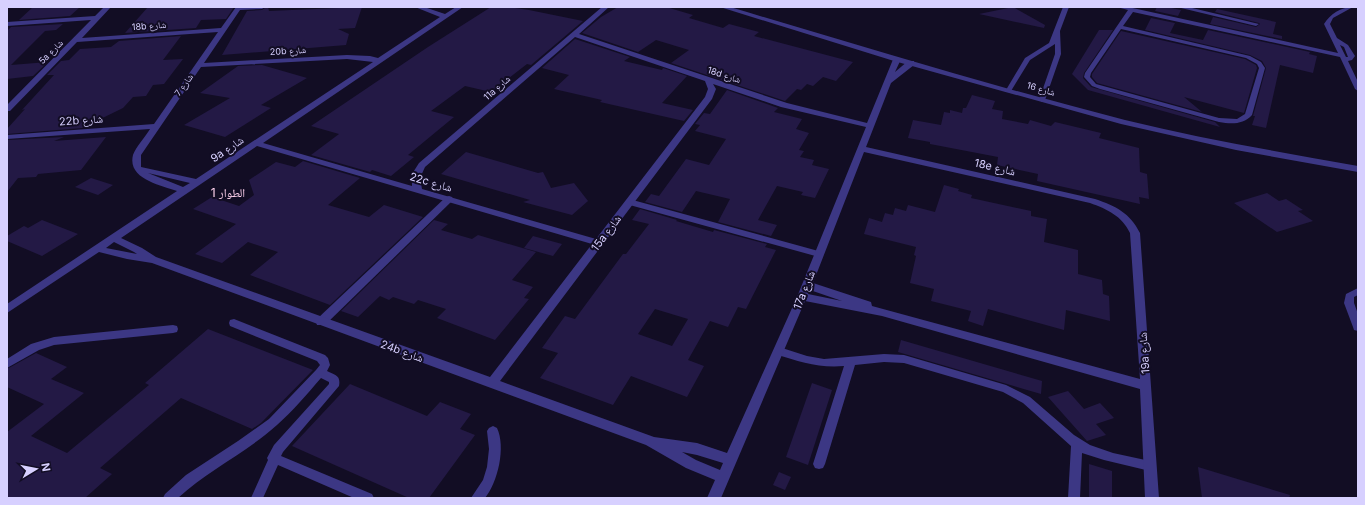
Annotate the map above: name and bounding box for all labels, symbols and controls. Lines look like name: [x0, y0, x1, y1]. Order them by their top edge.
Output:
street label: 18b شارع: [131, 19, 167, 33]
street label: 5a شارع: [36, 37, 66, 67]
street label: 20b شارع: [270, 44, 307, 58]
street label: 18d شارع: [706, 64, 742, 86]
street label: شارع 7: [172, 71, 196, 99]
street label: 11a شارع: [481, 73, 513, 103]
street label: شارع 16: [1025, 79, 1057, 99]
street label: 22b شارع: [58, 111, 104, 129]
street label: 9a شارع: [208, 133, 246, 165]
street label: 18e شارع: [973, 155, 1017, 179]
street label: 22c شارع: [408, 169, 454, 195]
district label: الطوار 1: [211, 185, 245, 200]
street label: 15a شارع: [588, 212, 624, 254]
street label: 17a شارع: [790, 269, 818, 311]
street label: 19a شارع: [1136, 332, 1152, 374]
street label: 24b شارع: [379, 337, 425, 365]
north arrow: [16, 449, 56, 489]
text: N: [38, 462, 53, 473]

